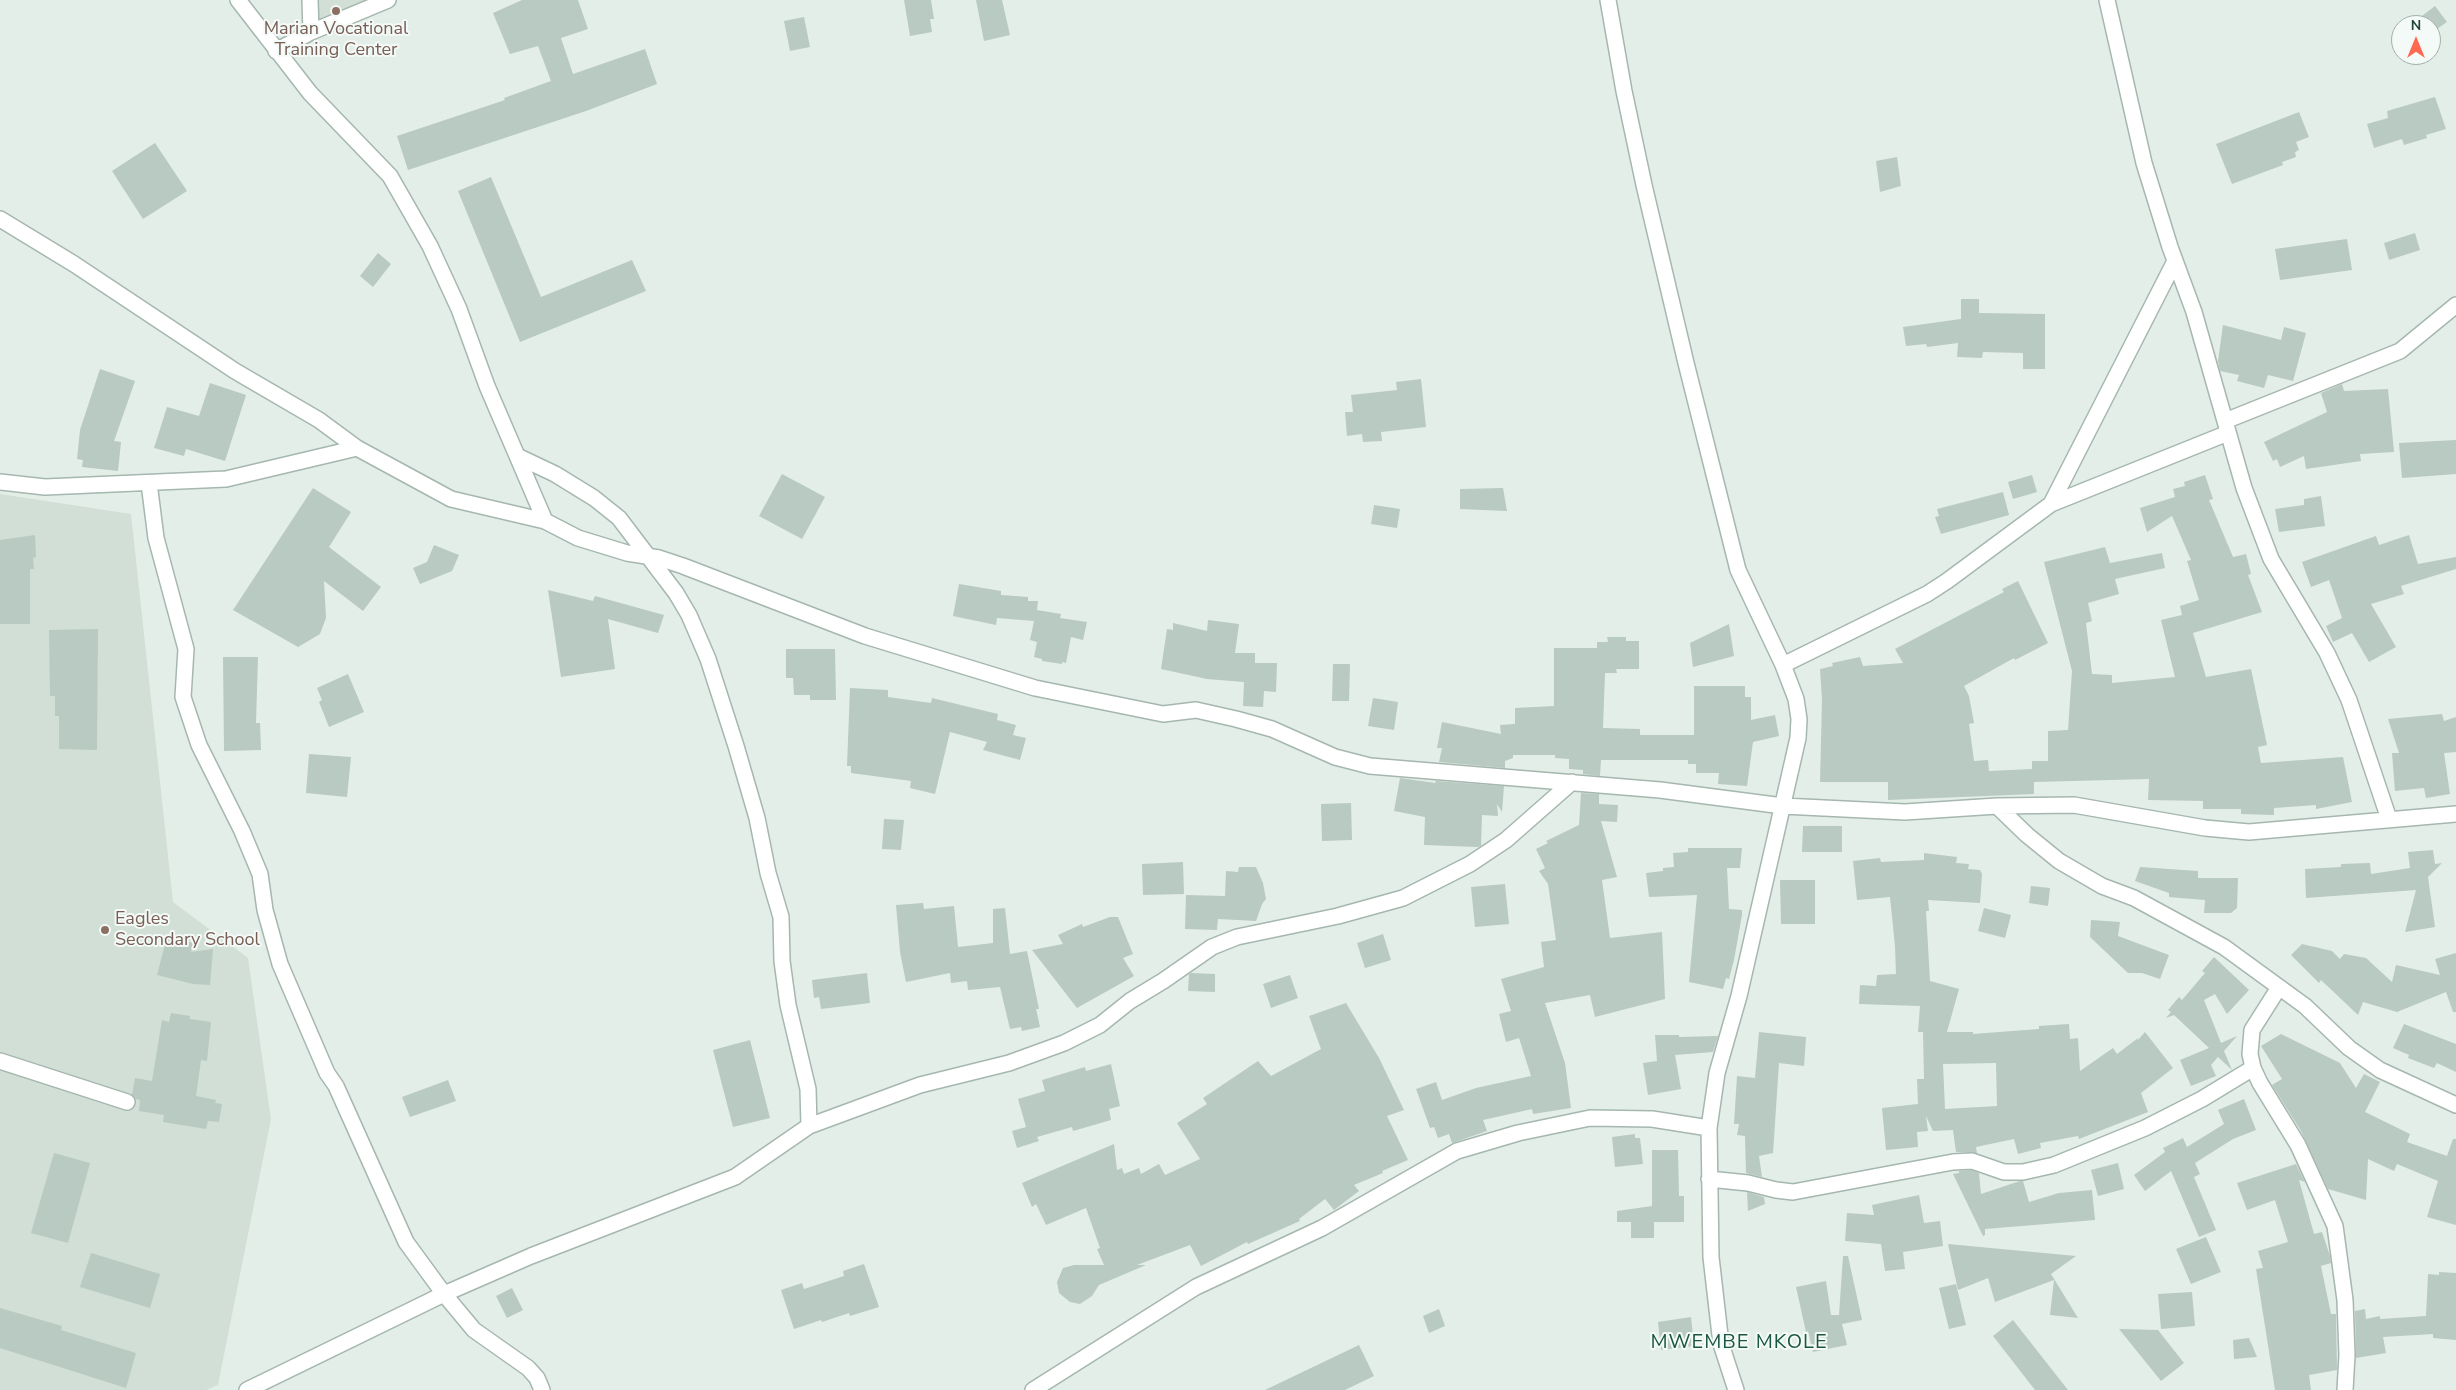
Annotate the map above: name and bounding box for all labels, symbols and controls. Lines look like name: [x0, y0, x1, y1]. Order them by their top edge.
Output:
marker: Marian Vocational Training Center: [330, 5, 342, 17]
north arrow: [2391, 15, 2441, 65]
text: N: [2411, 16, 2421, 35]
place label: Marian Vocational Training Center: [264, 19, 408, 62]
place label: Eagles Secondary School: [115, 909, 260, 952]
marker: Eagles Secondary School: [99, 924, 111, 936]
district label: MWEMBE MKOLE: [1649, 1331, 1829, 1355]

